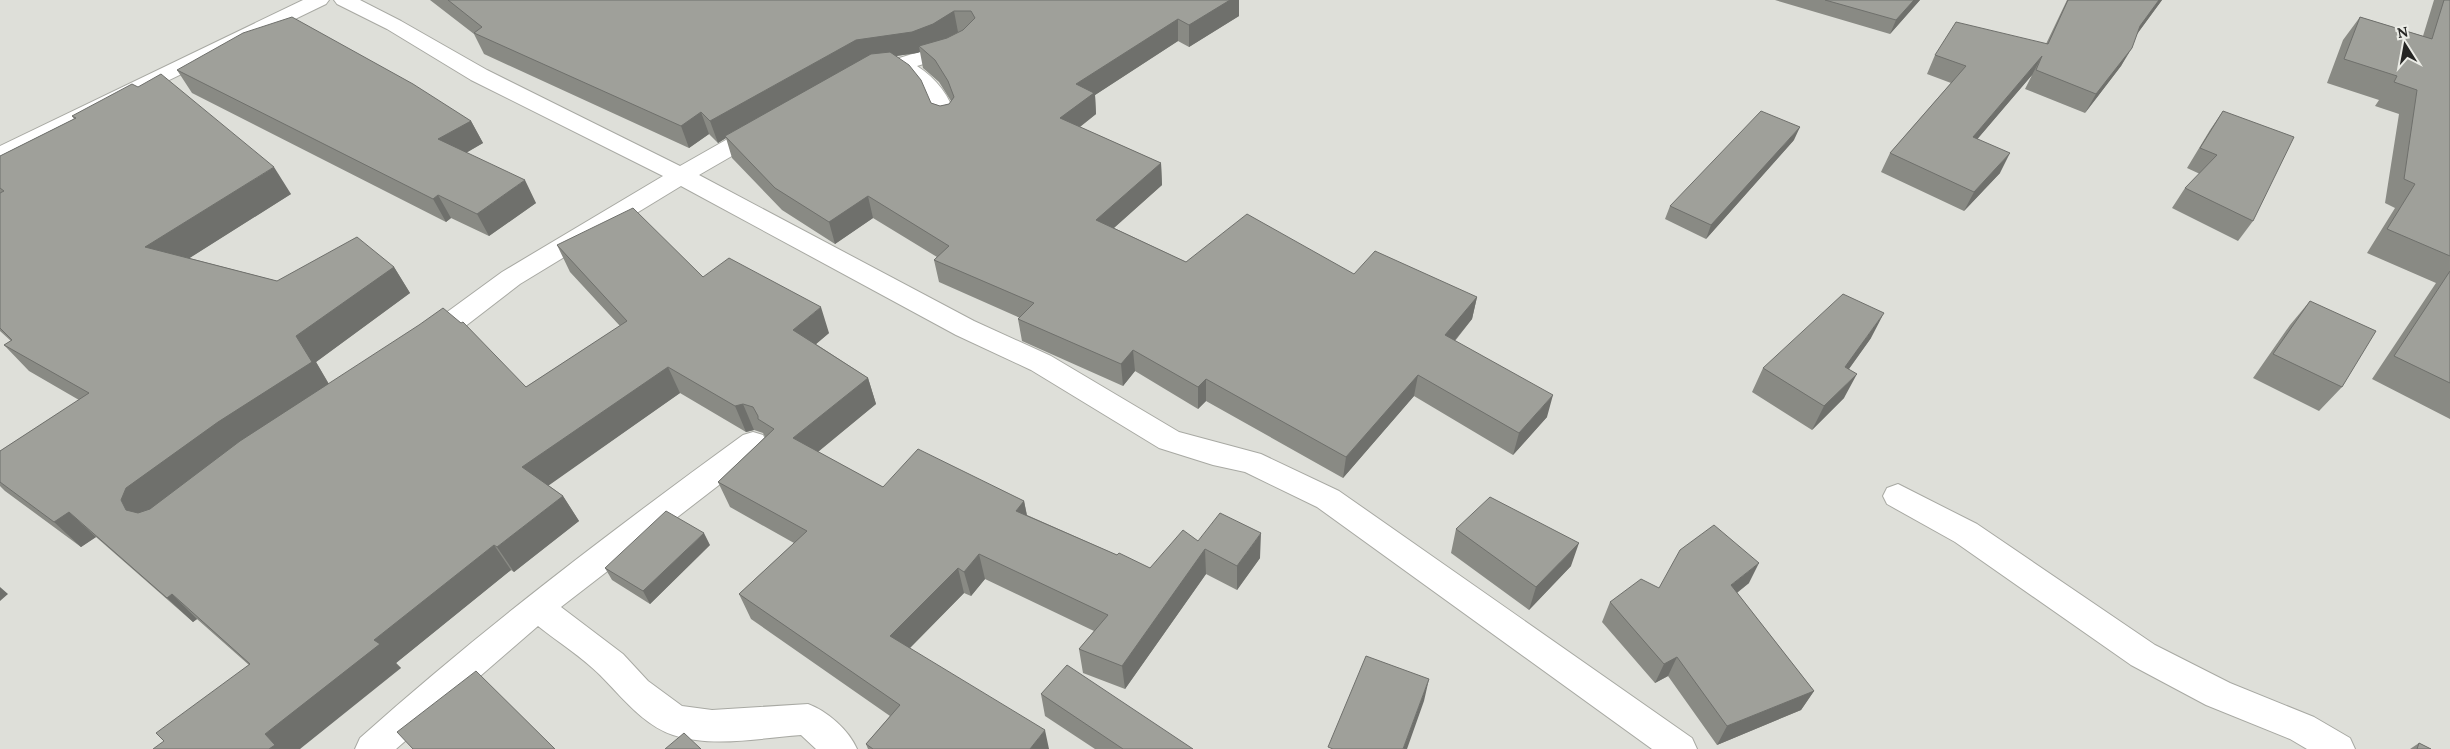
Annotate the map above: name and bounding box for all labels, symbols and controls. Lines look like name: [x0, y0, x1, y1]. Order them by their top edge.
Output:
north arrow: [2380, 20, 2430, 70]
text: N: [2395, 22, 2410, 42]

